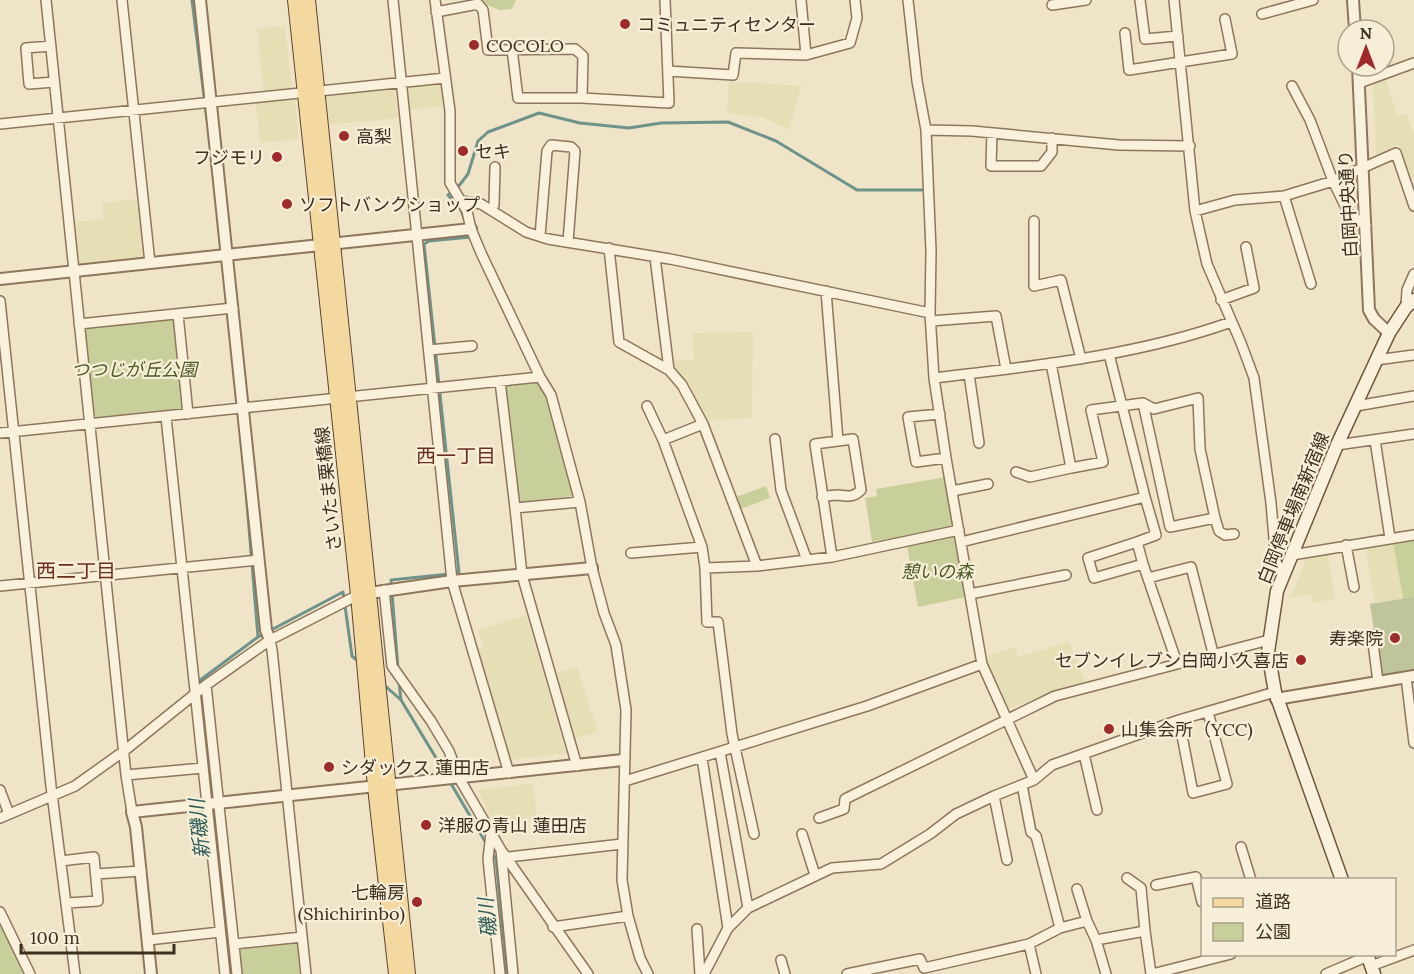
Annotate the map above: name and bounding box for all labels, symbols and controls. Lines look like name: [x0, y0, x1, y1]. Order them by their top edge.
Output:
place label: コミュニティセンター: [637, 13, 816, 36]
marker: コミュニティセンター: [618, 17, 632, 31]
north arrow: [1336, 18, 1396, 78]
text: N: [1360, 23, 1372, 43]
place label: COCOLO: [486, 34, 564, 57]
marker: COCOLO: [467, 38, 481, 52]
place label: 高梨: [356, 125, 392, 148]
marker: 高梨: [337, 129, 351, 143]
place label: セキ: [475, 140, 511, 163]
marker: セキ: [456, 144, 470, 158]
place label: フジモリ: [193, 146, 265, 169]
street label: 白岡中央通り: [1334, 149, 1362, 259]
marker: フジモリ: [270, 150, 284, 164]
place label: ソフトバンクショップ: [299, 193, 480, 216]
marker: ソフトバンクショップ: [280, 197, 294, 211]
park label: つつじが丘公園: [71, 358, 200, 381]
street label: さいたま栗橋線: [310, 425, 346, 553]
street label: 白岡停車場南新宿線: [1252, 429, 1334, 587]
district label: 西一丁目: [416, 443, 496, 468]
district label: 西二丁目: [36, 558, 116, 583]
park label: 憩いの森: [901, 560, 975, 583]
place label: 寿楽院: [1329, 627, 1383, 650]
marker: 寿楽院: [1388, 631, 1402, 645]
place label: セブンイレブン白岡小久喜店: [1055, 649, 1289, 672]
marker: セブンイレブン白岡小久喜店: [1294, 653, 1308, 667]
place label: 山集会所（YCC): [1121, 718, 1253, 741]
marker: 山集会所（YCC): [1102, 722, 1116, 736]
place label: シダックス 蓮田店: [341, 756, 489, 779]
marker: シダックス 蓮田店: [322, 760, 336, 774]
water label: 新磯川: [183, 796, 215, 860]
place label: 洋服の青山 蓮田店: [438, 814, 587, 837]
marker: 洋服の青山 蓮田店: [419, 818, 433, 832]
legend: [1201, 878, 1396, 956]
place label: 七輪房 (Shichirinbo): [298, 881, 405, 925]
text: 道路: [1255, 890, 1291, 913]
marker: 七輪房 (Shichirinbo): [410, 895, 424, 909]
water label: 磯川: [472, 895, 502, 939]
scale bar: [21, 917, 174, 955]
text: 公園: [1255, 920, 1291, 943]
text: 100 m: [30, 926, 80, 949]

